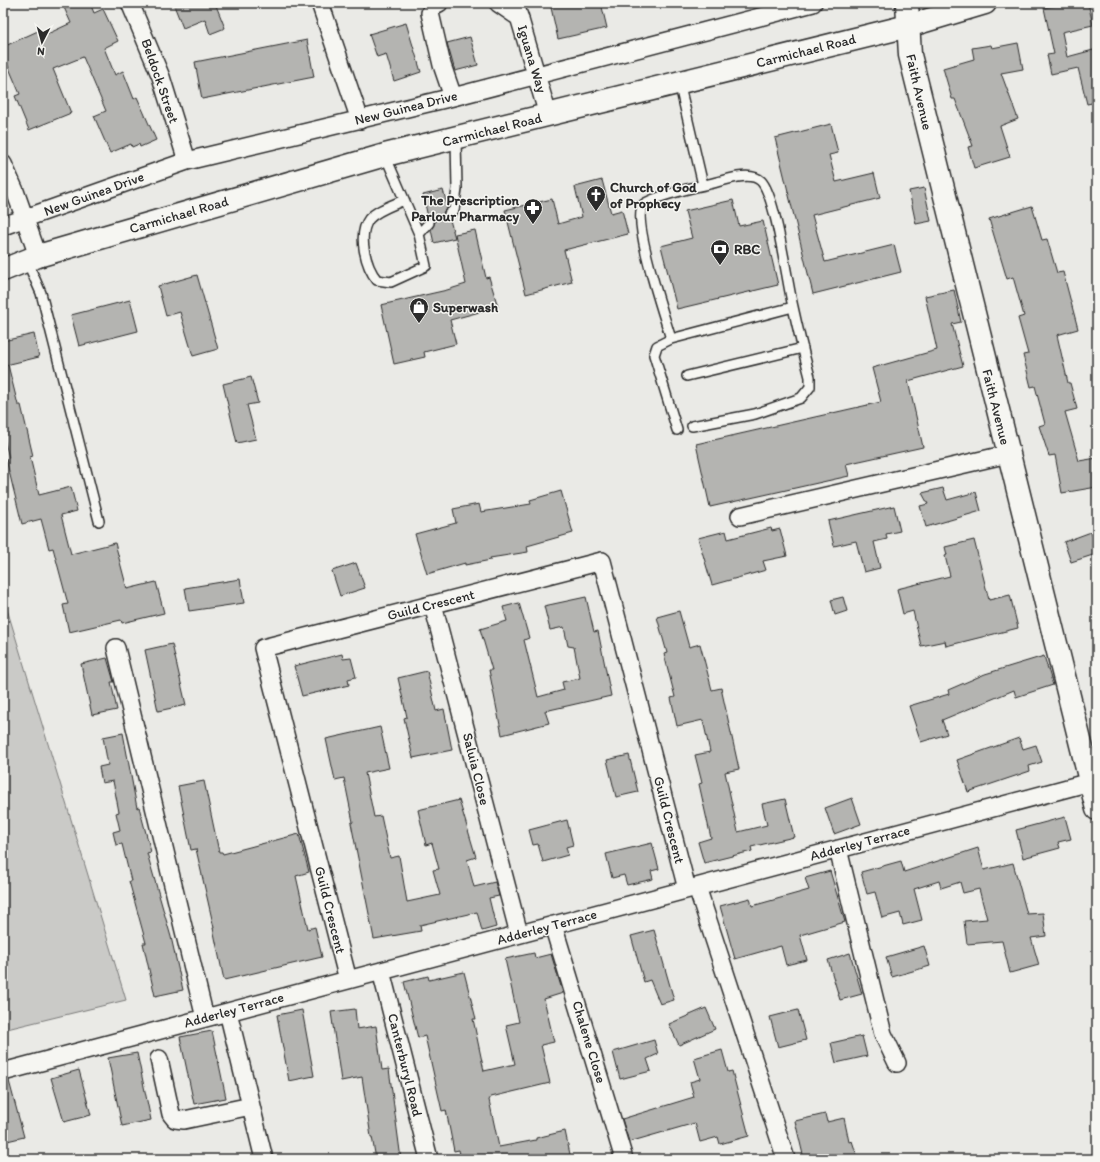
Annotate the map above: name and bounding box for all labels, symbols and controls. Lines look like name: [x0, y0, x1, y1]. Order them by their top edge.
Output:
north arrow: [22, 22, 62, 62]
street label: Iguana Way: [514, 23, 551, 95]
street label: Carmichael Road: [754, 30, 858, 72]
street label: Beldock Street: [138, 36, 182, 126]
text: N: [37, 45, 45, 58]
street label: Faith Avenue: [902, 52, 936, 132]
street label: New Guinea Drive: [353, 87, 459, 129]
street label: Carmichael Road: [440, 109, 544, 151]
street label: New Guinea Drive: [42, 168, 147, 220]
place label: Church of God of Prophecy: [610, 179, 697, 212]
church icon: Church of God of Prophecy: [585, 184, 607, 212]
place label: The Prescription Parlour Pharmacy: [411, 192, 520, 225]
street label: Carmichael Road: [127, 193, 231, 237]
pharmacy icon: The Prescription Parlour Pharmacy: [522, 197, 544, 225]
bank icon: RBC: [709, 238, 731, 266]
place label: RBC: [734, 241, 760, 258]
shop icon: Superwash: [408, 296, 430, 324]
place label: Superwash: [433, 299, 499, 316]
street label: Faith Avenue: [978, 367, 1014, 447]
street label: Guild Crescent: [386, 586, 476, 624]
street label: Saluia Close: [459, 731, 493, 807]
street label: Guild Crescent: [650, 775, 688, 865]
street label: Adderley Terrace: [808, 821, 912, 865]
street label: Guild Crescent: [311, 865, 349, 955]
street label: Adderley Terrace: [495, 905, 599, 949]
street label: Adderley Terrace: [182, 988, 286, 1032]
street label: Chalene Close: [568, 999, 610, 1086]
street label: Canterburyl Road: [384, 1012, 426, 1119]

